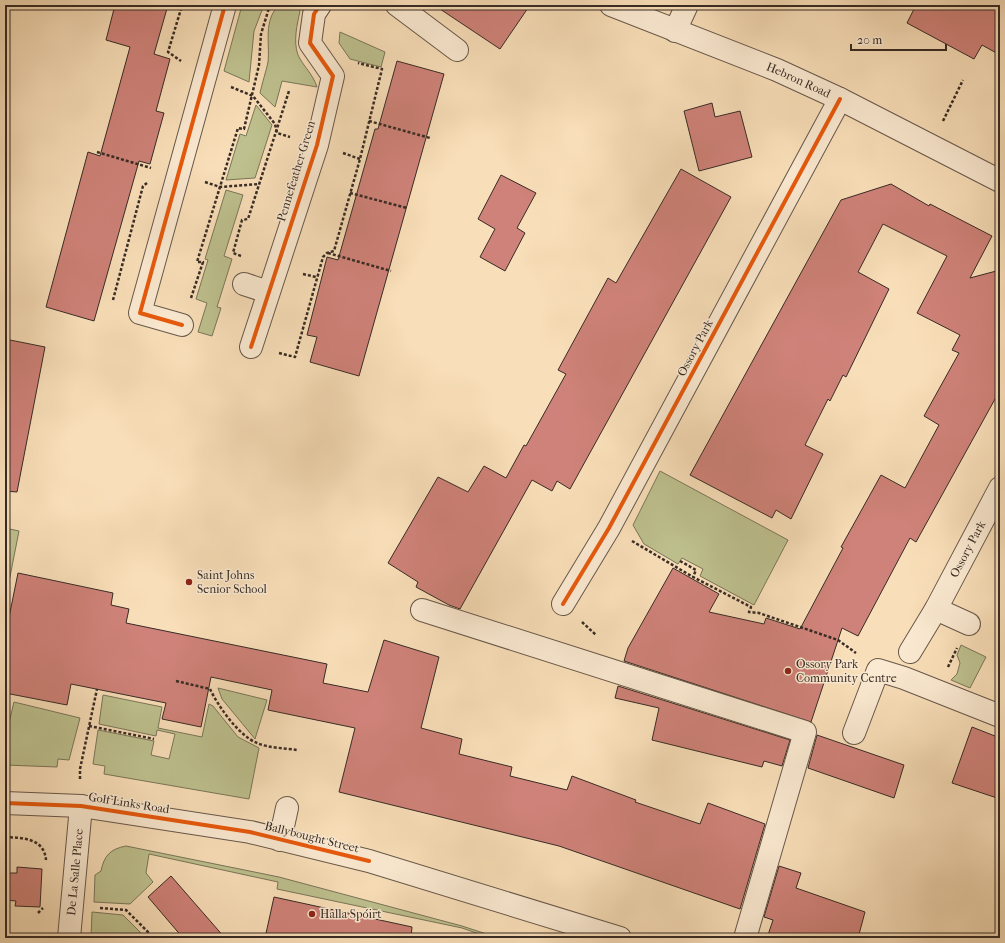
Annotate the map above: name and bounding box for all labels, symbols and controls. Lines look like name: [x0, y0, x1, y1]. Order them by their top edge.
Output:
scale bar: [851, 26, 946, 52]
text: 20 m: [857, 33, 882, 47]
street label: Hebron Road: [764, 60, 833, 101]
street label: Pennefeather Green: [274, 119, 318, 223]
street label: Ossory Park: [674, 316, 716, 379]
street label: Ossory Park: [947, 518, 989, 580]
place label: Saint Johns Senior School: [197, 568, 267, 596]
marker: Saint Johns Senior School: [184, 577, 194, 587]
place label: Ossory Park Community Centre: [796, 657, 897, 685]
marker: Ossory Park Community Centre: [783, 666, 793, 676]
street label: Golf Links Road: [87, 790, 171, 816]
street label: Ballybought Street: [263, 819, 361, 856]
street label: De La Salle Place: [64, 828, 86, 916]
place label: Halla Spóirt: [320, 907, 382, 921]
marker: Halla Spóirt: [307, 909, 317, 919]

